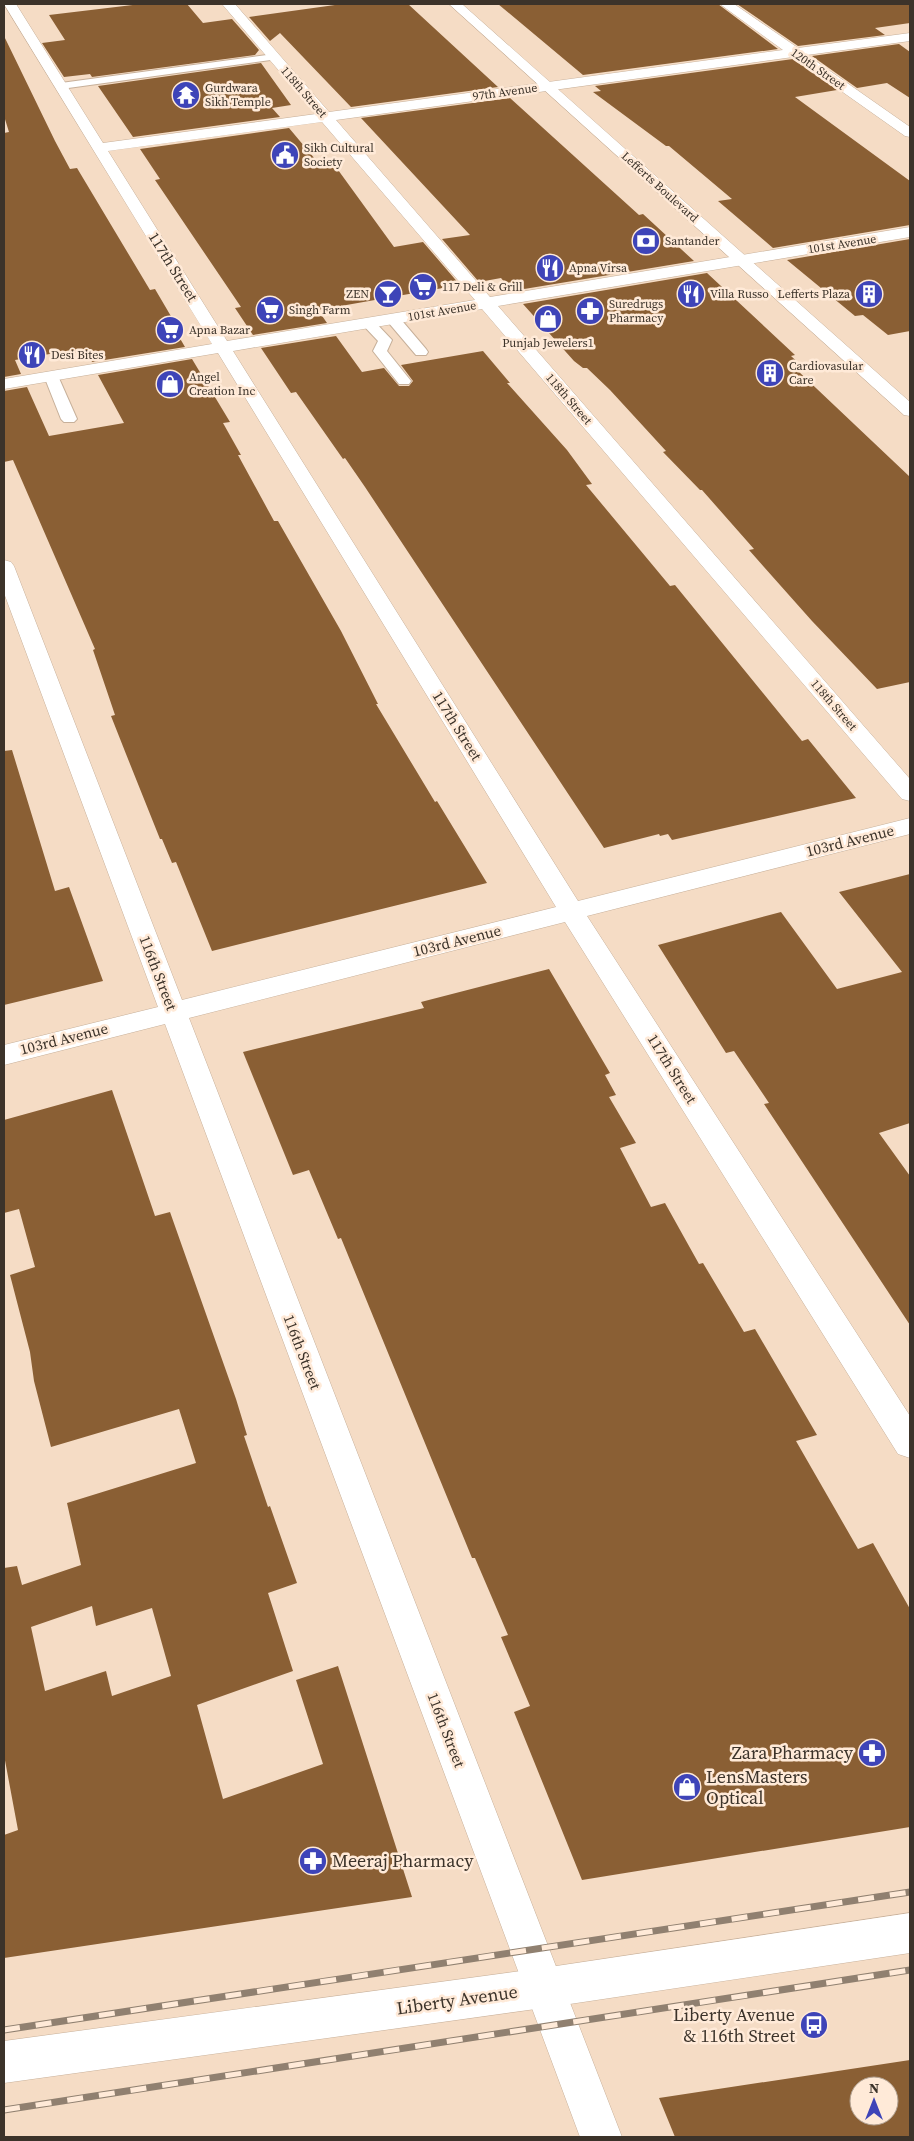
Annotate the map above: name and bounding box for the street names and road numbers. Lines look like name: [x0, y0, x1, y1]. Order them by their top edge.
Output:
street label: 120th Street: [788, 44, 848, 94]
street label: 118th Street: [277, 63, 331, 121]
street label: 97th Avenue: [472, 80, 538, 104]
street label: Lefferts Boulevard: [618, 148, 702, 226]
street label: 117th Street: [144, 228, 203, 306]
street label: 101st Avenue: [807, 231, 877, 257]
street label: 101st Avenue: [406, 297, 478, 325]
street label: 118th Street: [542, 370, 596, 428]
street label: 118th Street: [807, 676, 861, 734]
street label: 117th Street: [428, 687, 487, 765]
street label: 103rd Avenue: [804, 819, 896, 862]
street label: 103rd Avenue: [411, 919, 503, 962]
street label: 116th Street: [135, 932, 182, 1013]
street label: 103rd Avenue: [18, 1017, 110, 1060]
street label: 117th Street: [643, 1030, 702, 1108]
street label: 116th Street: [279, 1311, 326, 1392]
street label: 116th Street: [423, 1689, 470, 1770]
street label: Liberty Avenue: [395, 1979, 519, 2020]

